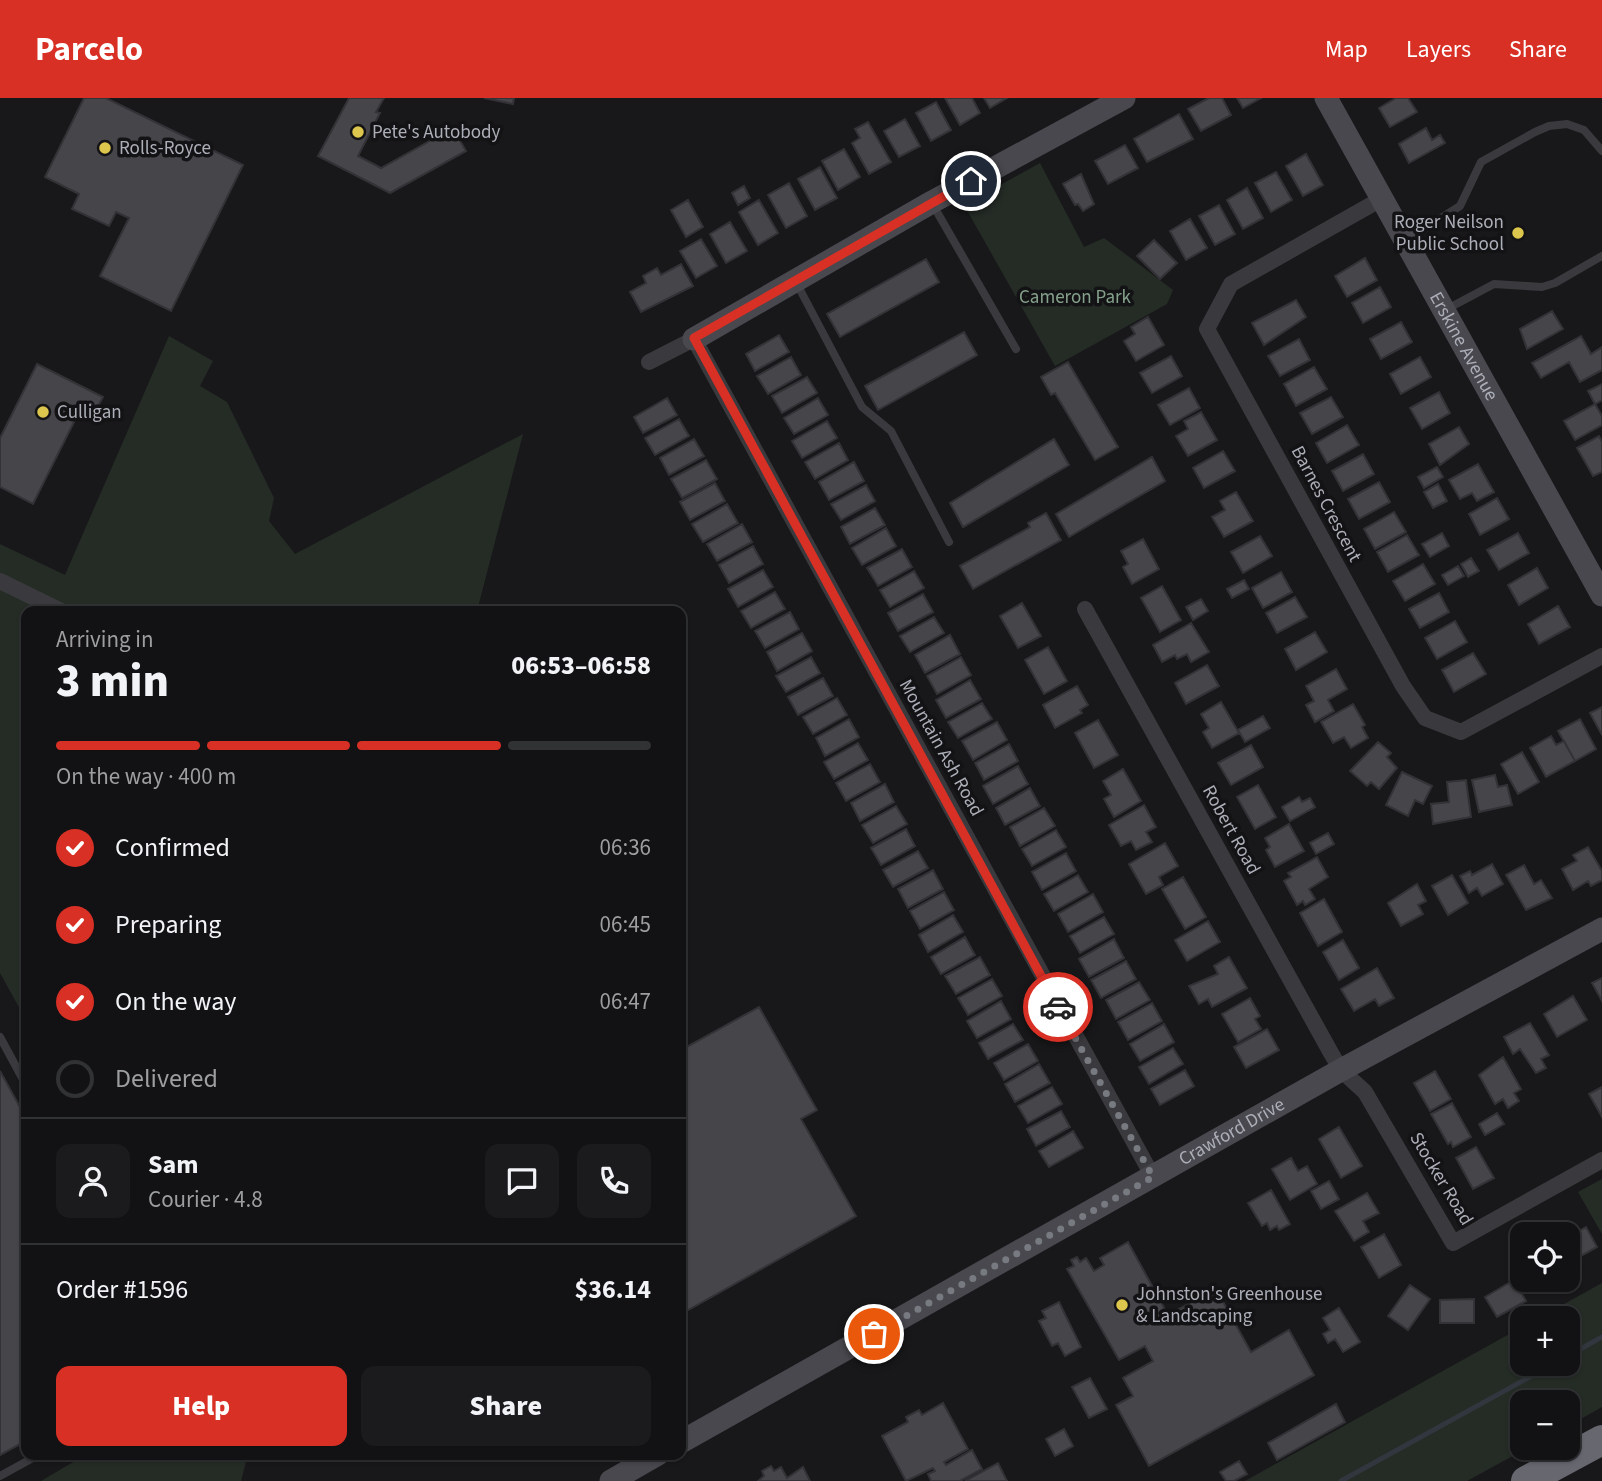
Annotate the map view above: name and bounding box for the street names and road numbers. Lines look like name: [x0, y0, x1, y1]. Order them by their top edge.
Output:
street label: Erskine Avenue: [1423, 287, 1505, 406]
street label: Barnes Crescent: [1284, 441, 1368, 567]
street label: Mountain Ash Road: [892, 675, 990, 821]
street label: Robert Road: [1195, 780, 1267, 880]
street label: Crawford Drive: [1174, 1091, 1290, 1172]
street label: Stocker Road: [1403, 1127, 1479, 1231]

